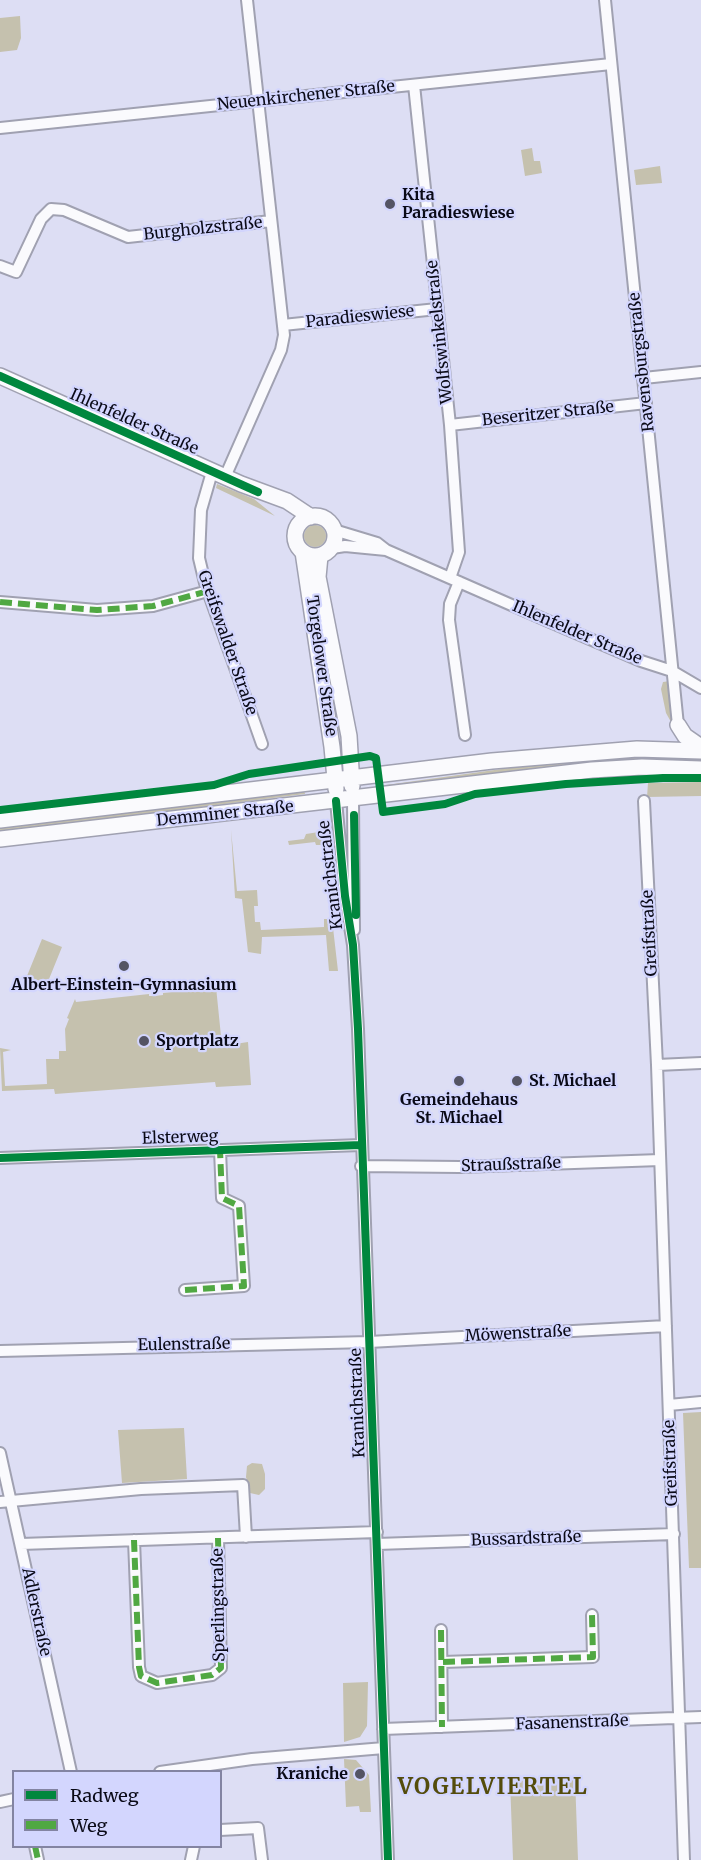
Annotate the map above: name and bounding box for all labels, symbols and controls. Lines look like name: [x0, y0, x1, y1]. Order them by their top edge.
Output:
street label: Neuenkirchener Straße: [216, 77, 396, 115]
place label: Kita Paradieswiese: [402, 185, 515, 223]
marker: Kita Paradieswiese: [383, 197, 397, 211]
street label: Burgholzstraße: [143, 213, 263, 245]
street label: Wolfswinkelstraße: [423, 259, 457, 405]
street label: Ravensburgstraße: [625, 291, 659, 433]
street label: Paradieswiese: [305, 302, 415, 332]
street label: Ihlenfelder Straße: [67, 385, 201, 459]
street label: Beseritzer Straße: [481, 398, 615, 430]
street label: Greifswalder Straße: [193, 568, 261, 718]
street label: Torgelower Straße: [302, 594, 340, 738]
street label: Ihlenfelder Straße: [509, 597, 645, 669]
street label: Demminer Straße: [155, 797, 295, 831]
street label: Kranichstraße: [315, 819, 347, 931]
street label: Greifstraße: [638, 889, 662, 977]
marker: Albert-Einstein-Gymnasium: [117, 959, 131, 973]
place label: Albert-Einstein-Gymnasium: [11, 975, 237, 995]
place label: Sportplatz: [156, 1031, 239, 1051]
marker: Sportplatz: [137, 1034, 151, 1048]
place label: St. Michael: [529, 1071, 616, 1091]
marker: Gemeindehaus St. Michael: [452, 1074, 466, 1088]
marker: St. Michael: [510, 1074, 524, 1088]
place label: Gemeindehaus St. Michael: [400, 1090, 518, 1128]
street label: Elsterweg: [141, 1127, 219, 1149]
street label: Straußstraße: [461, 1154, 561, 1176]
street label: Möwenstraße: [464, 1322, 572, 1346]
street label: Eulenstraße: [137, 1335, 231, 1355]
street label: Kranichstraße: [346, 1348, 370, 1458]
street label: Greifstraße: [660, 1420, 682, 1506]
street label: Bussardstraße: [470, 1527, 582, 1551]
street label: Sperlingstraße: [208, 1548, 230, 1662]
street label: Adlerstraße: [17, 1566, 55, 1658]
street label: Fasanenstraße: [515, 1711, 629, 1735]
place label: Kraniche: [276, 1764, 348, 1784]
marker: Kraniche: [353, 1767, 367, 1781]
legend: [12, 1770, 222, 1848]
district label: VOGELVIERTEL: [398, 1775, 588, 1801]
text: Radweg: [70, 1784, 139, 1807]
text: Weg: [70, 1814, 107, 1837]

